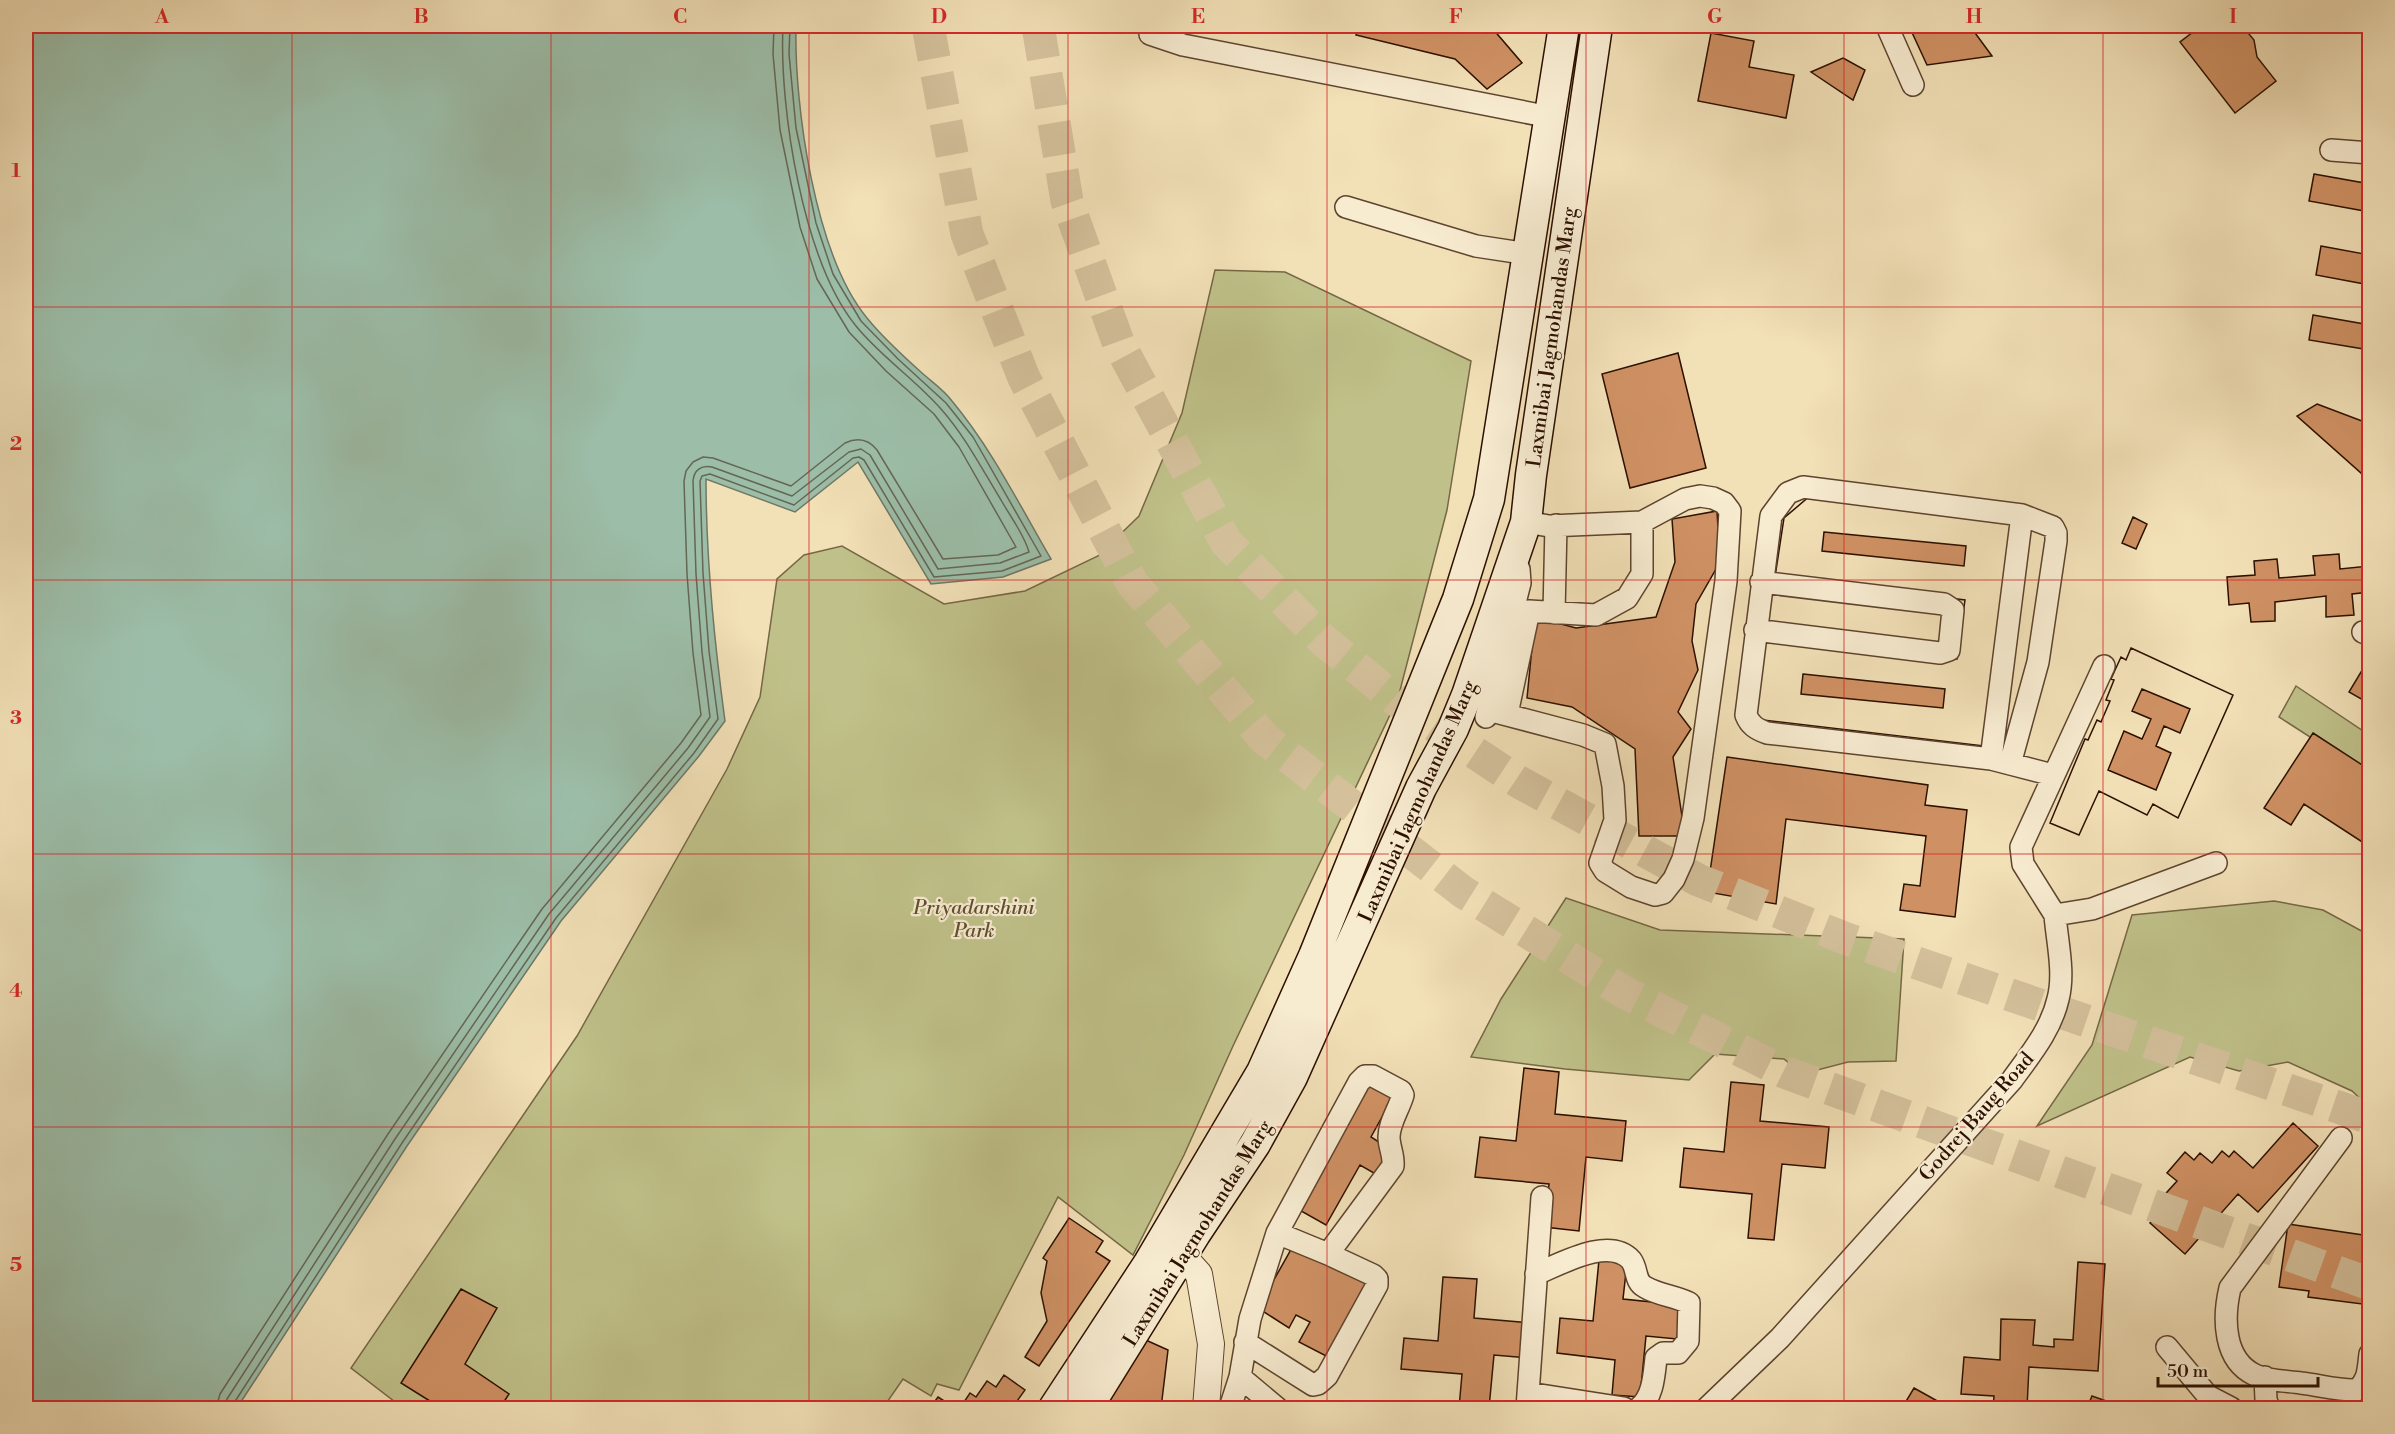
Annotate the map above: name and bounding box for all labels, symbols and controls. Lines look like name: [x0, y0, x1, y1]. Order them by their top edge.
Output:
text: A: [154, 5, 170, 30]
text: B: [413, 5, 429, 30]
text: C: [673, 5, 687, 30]
text: D: [931, 5, 947, 30]
text: E: [1191, 5, 1205, 30]
text: F: [1449, 5, 1463, 30]
text: G: [1707, 5, 1723, 30]
text: H: [1966, 5, 1983, 30]
text: I: [2229, 5, 2237, 30]
text: 1: [11, 159, 21, 184]
street label: Laxmibai Jagmohandas Marg: [1522, 205, 1583, 469]
text: 2: [10, 432, 22, 457]
street label: Laxmibai Jagmohandas Marg: [1354, 676, 1483, 927]
text: 3: [10, 706, 22, 731]
park label: Priyadarshini Park: [912, 896, 1036, 944]
text: 4: [9, 979, 23, 1004]
street label: Godrej Baug Road: [1914, 1047, 2040, 1187]
street label: Laxmibai Jagmohandas Marg: [1118, 1115, 1279, 1352]
text: 5: [10, 1253, 22, 1278]
scale bar: [2158, 1350, 2318, 1388]
text: 50 m: [2167, 1360, 2209, 1383]

